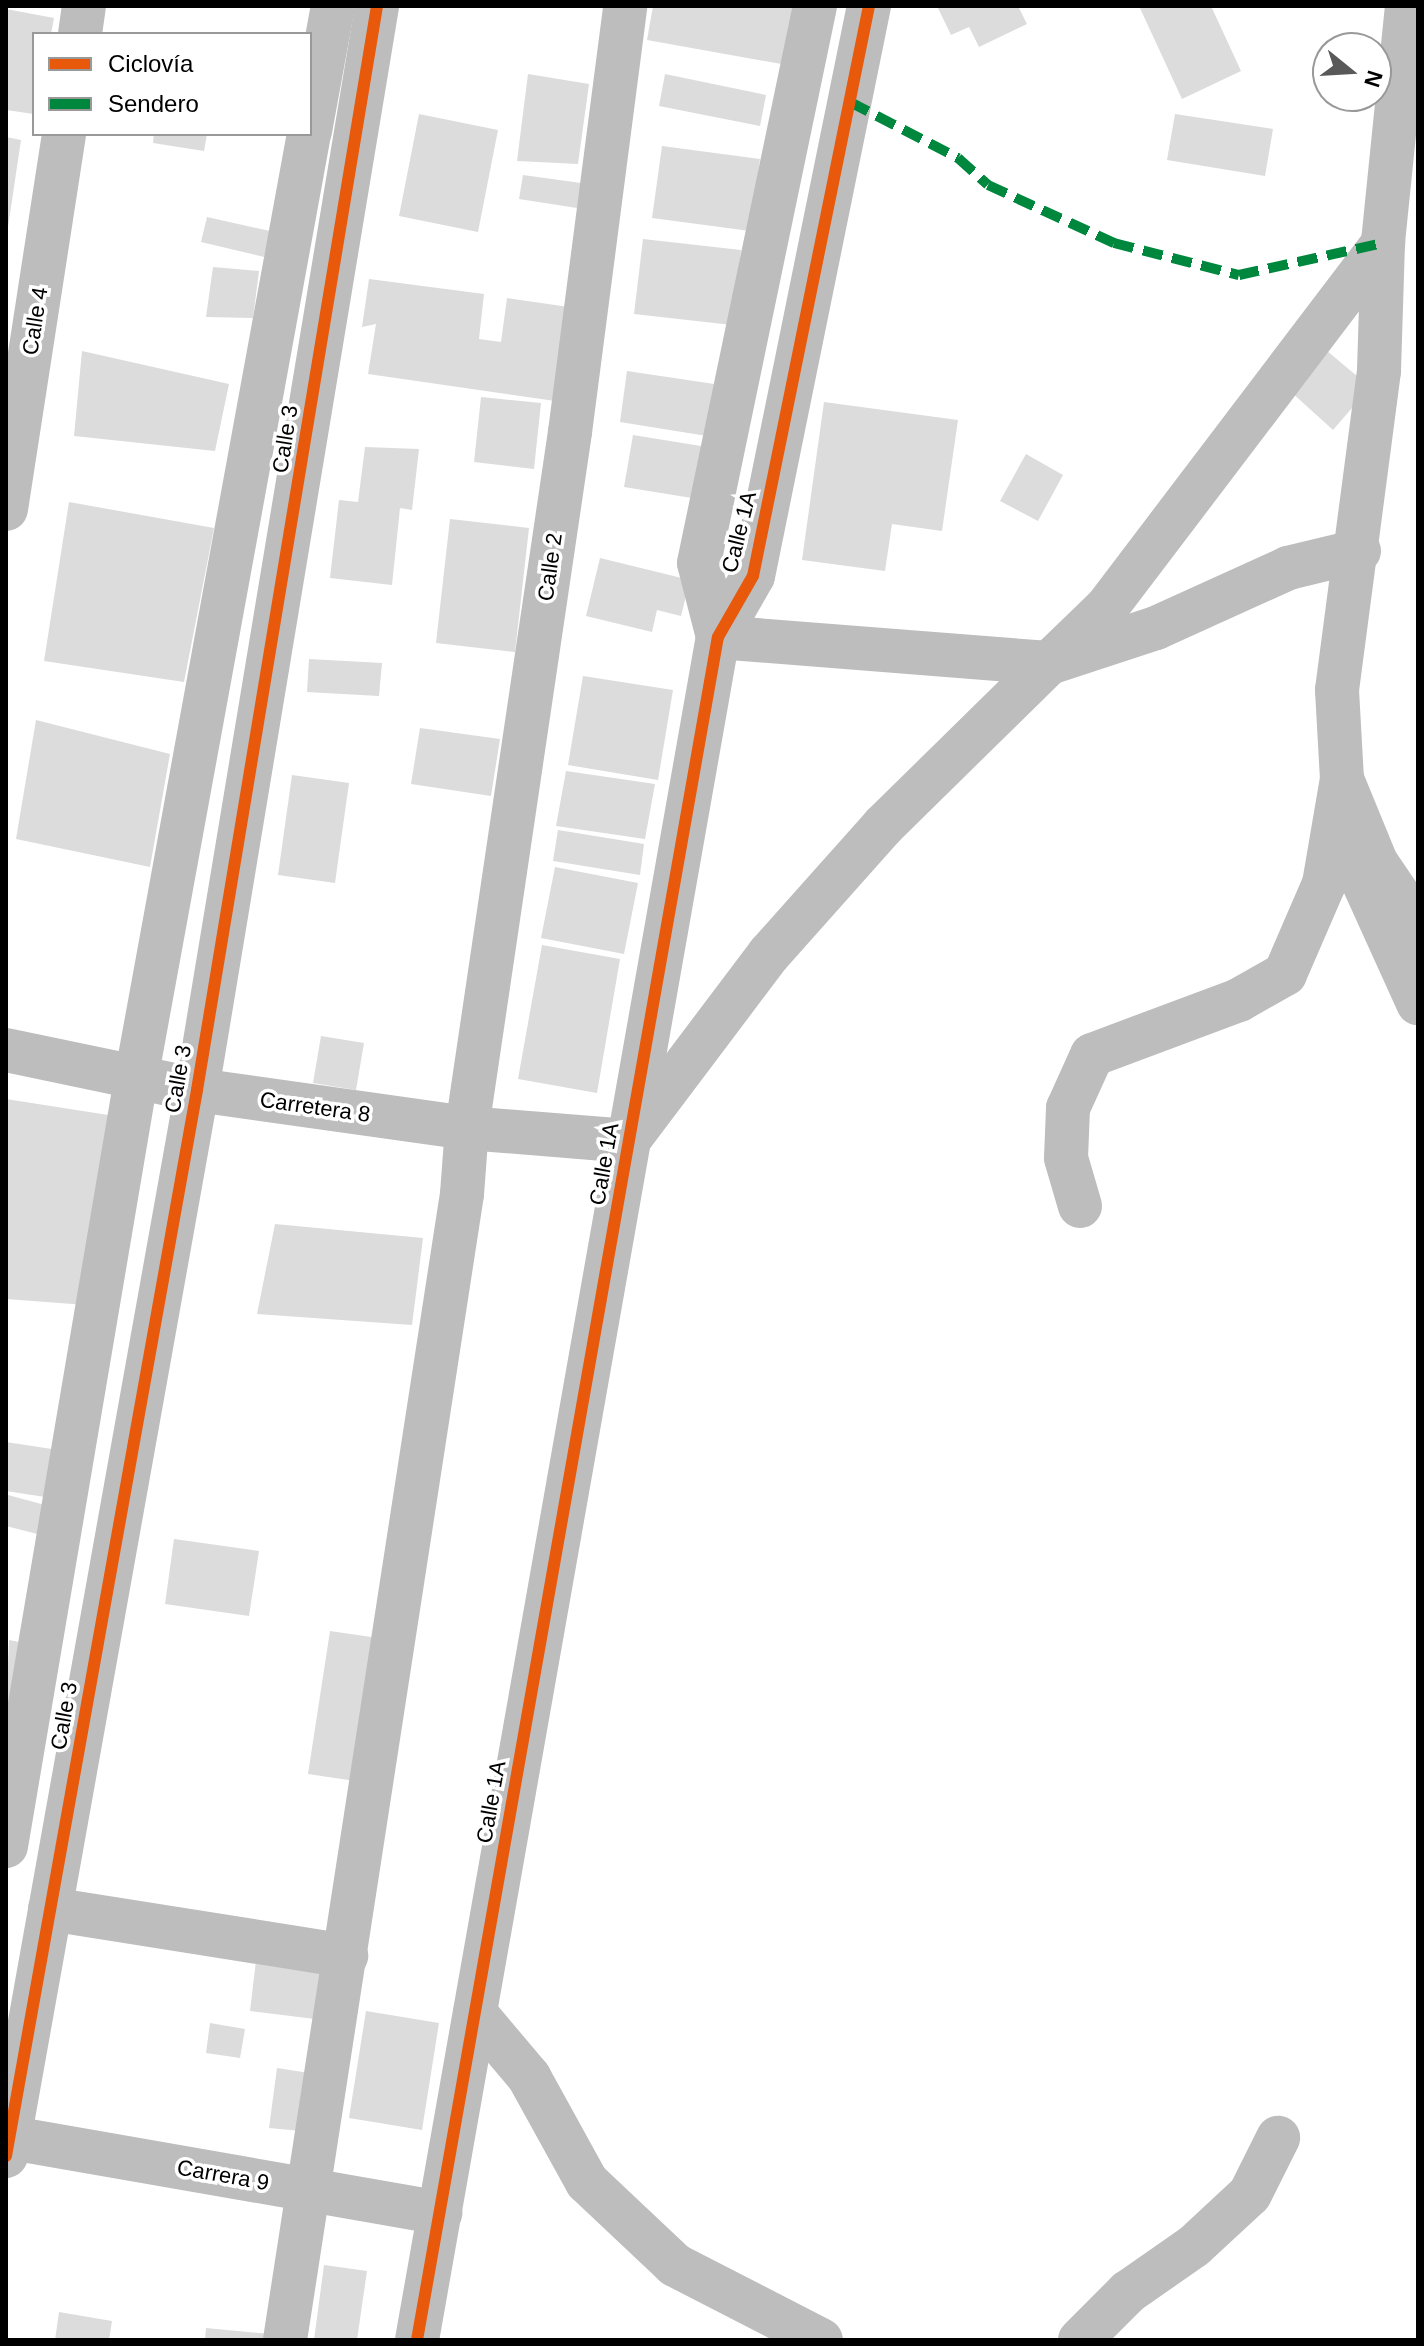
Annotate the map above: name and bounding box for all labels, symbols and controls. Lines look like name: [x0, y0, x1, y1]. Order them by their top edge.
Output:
legend: [32, 32, 312, 136]
north arrow: [1312, 32, 1392, 112]
text: Ciclovía: [108, 50, 193, 77]
text: N: [1359, 68, 1388, 90]
text: Sendero: [108, 90, 199, 117]
street label: Calle 4: [17, 285, 53, 357]
street label: Calle 3: [267, 403, 303, 475]
street label: Calle 1A: [716, 488, 762, 576]
street label: Calle 2: [532, 531, 568, 603]
street label: Calle 3: [159, 1043, 197, 1115]
street label: Carretera 8: [258, 1086, 372, 1128]
street label: Calle 1A: [584, 1121, 624, 1207]
street label: Calle 3: [45, 1680, 83, 1752]
street label: Calle 1A: [471, 1759, 511, 1845]
street label: Carrera 9: [175, 2154, 271, 2196]

